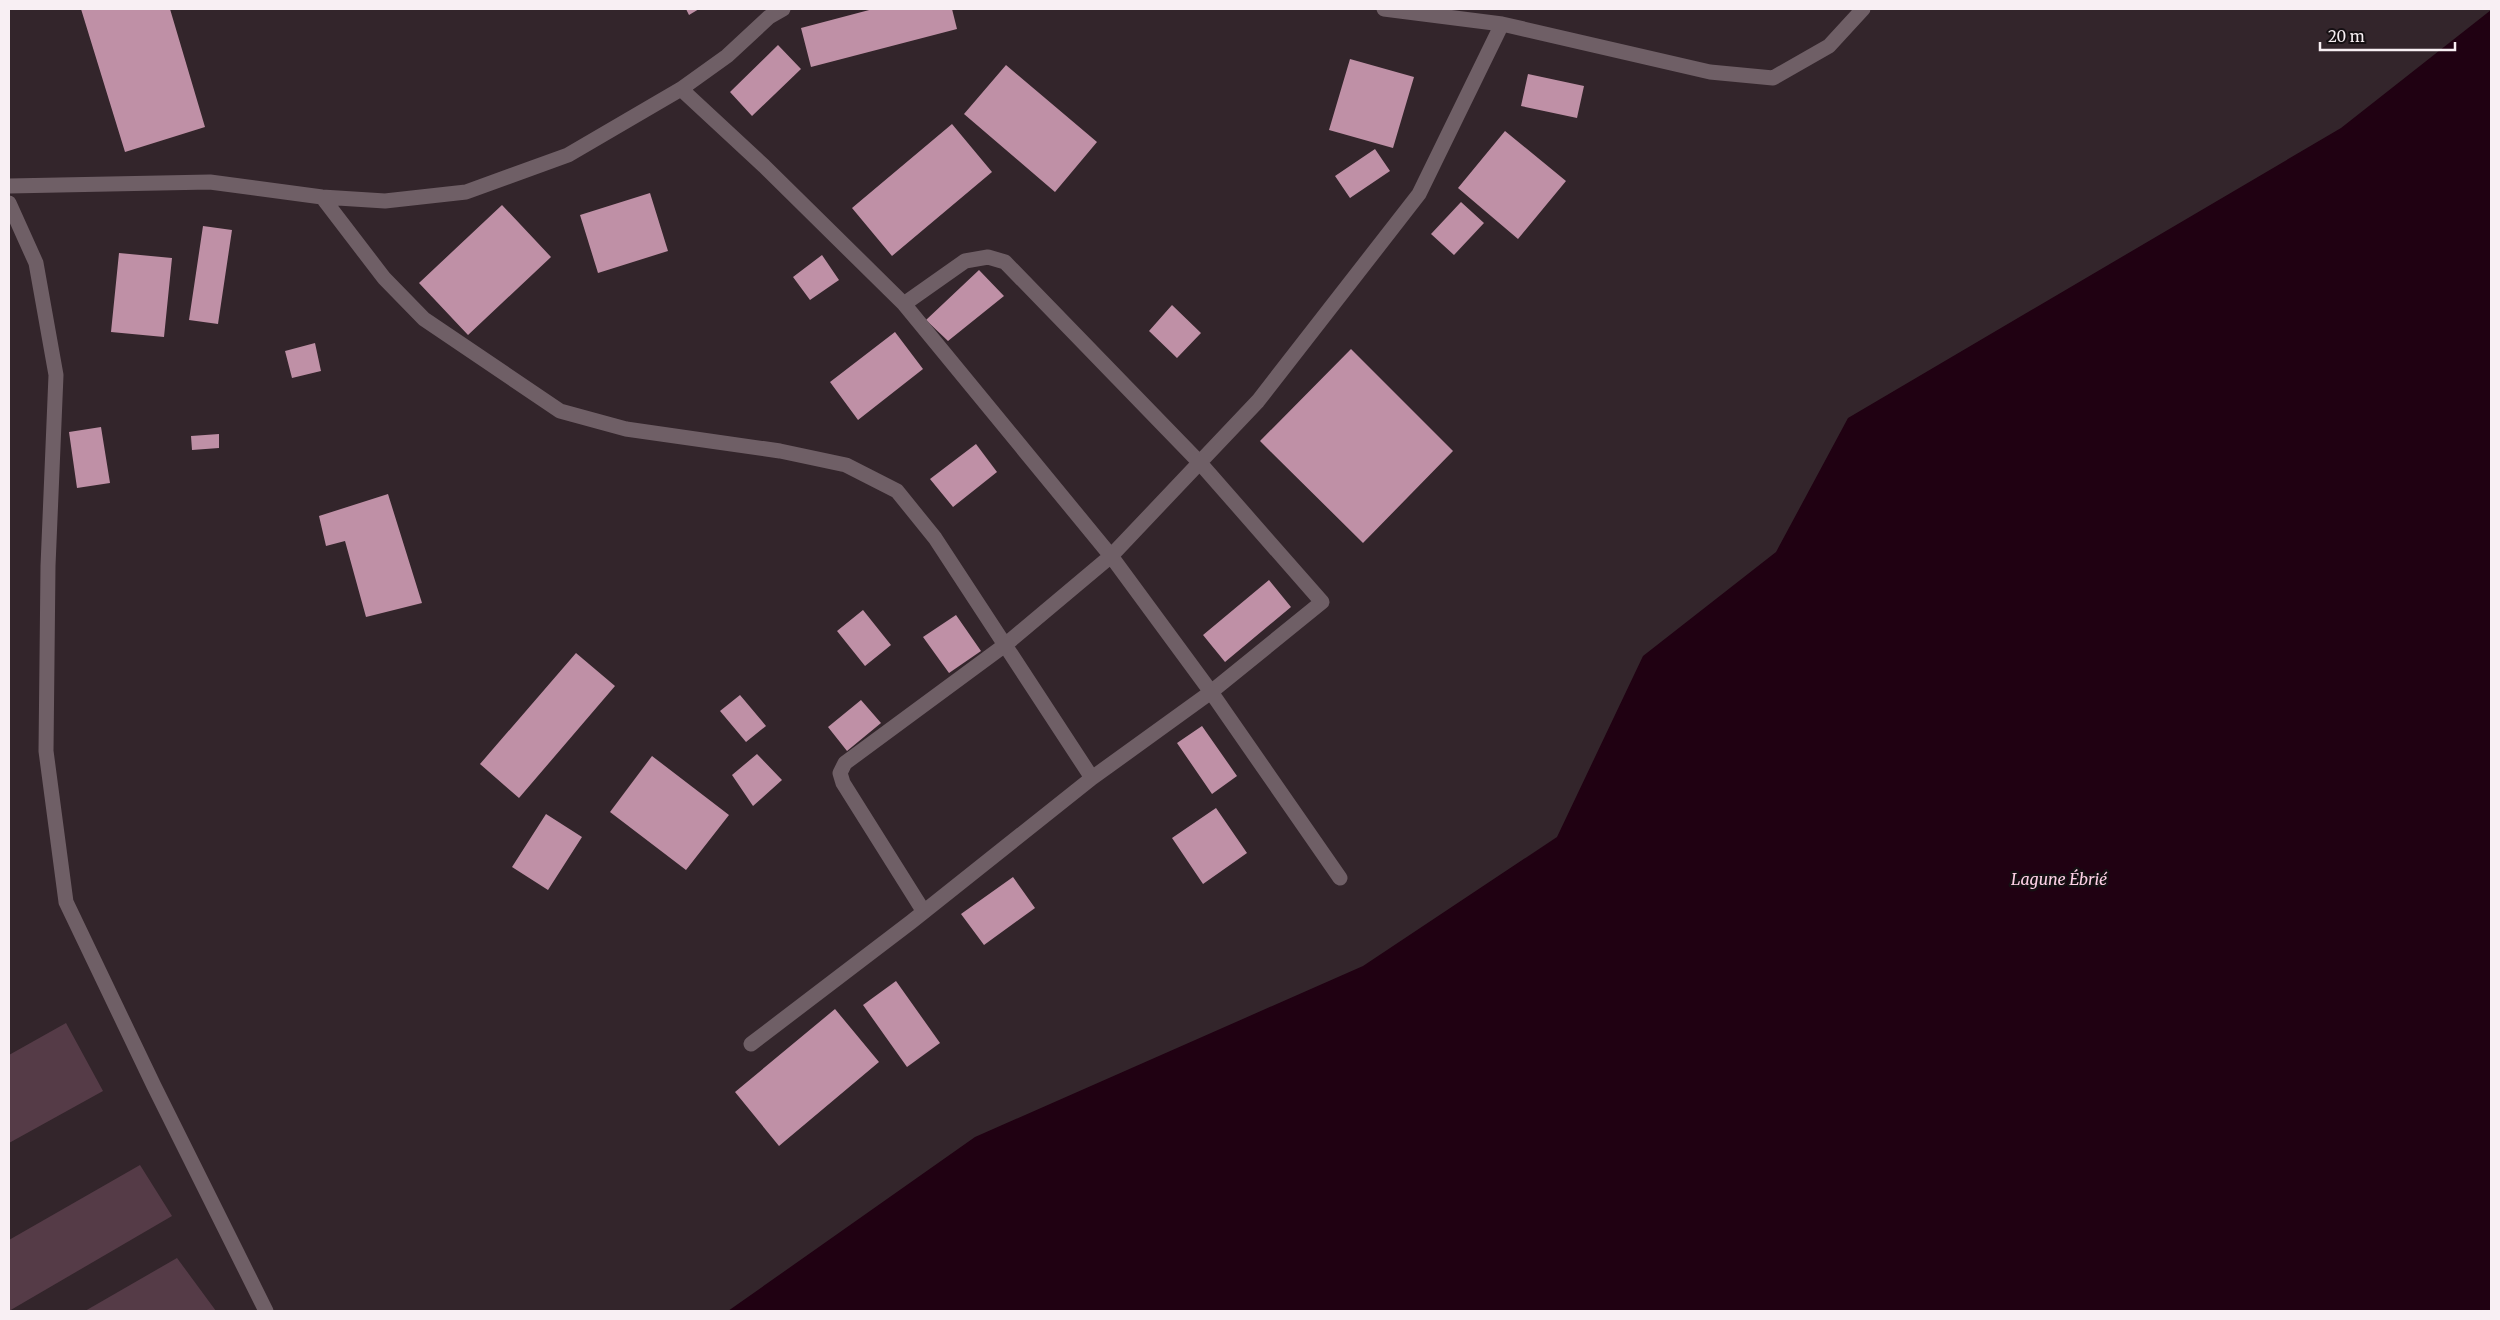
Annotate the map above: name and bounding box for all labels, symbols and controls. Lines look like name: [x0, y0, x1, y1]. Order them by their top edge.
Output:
scale bar: [2320, 20, 2455, 52]
text: 20 m: [2328, 27, 2365, 46]
water label: Lagune Ébrié: [2011, 869, 2108, 889]

